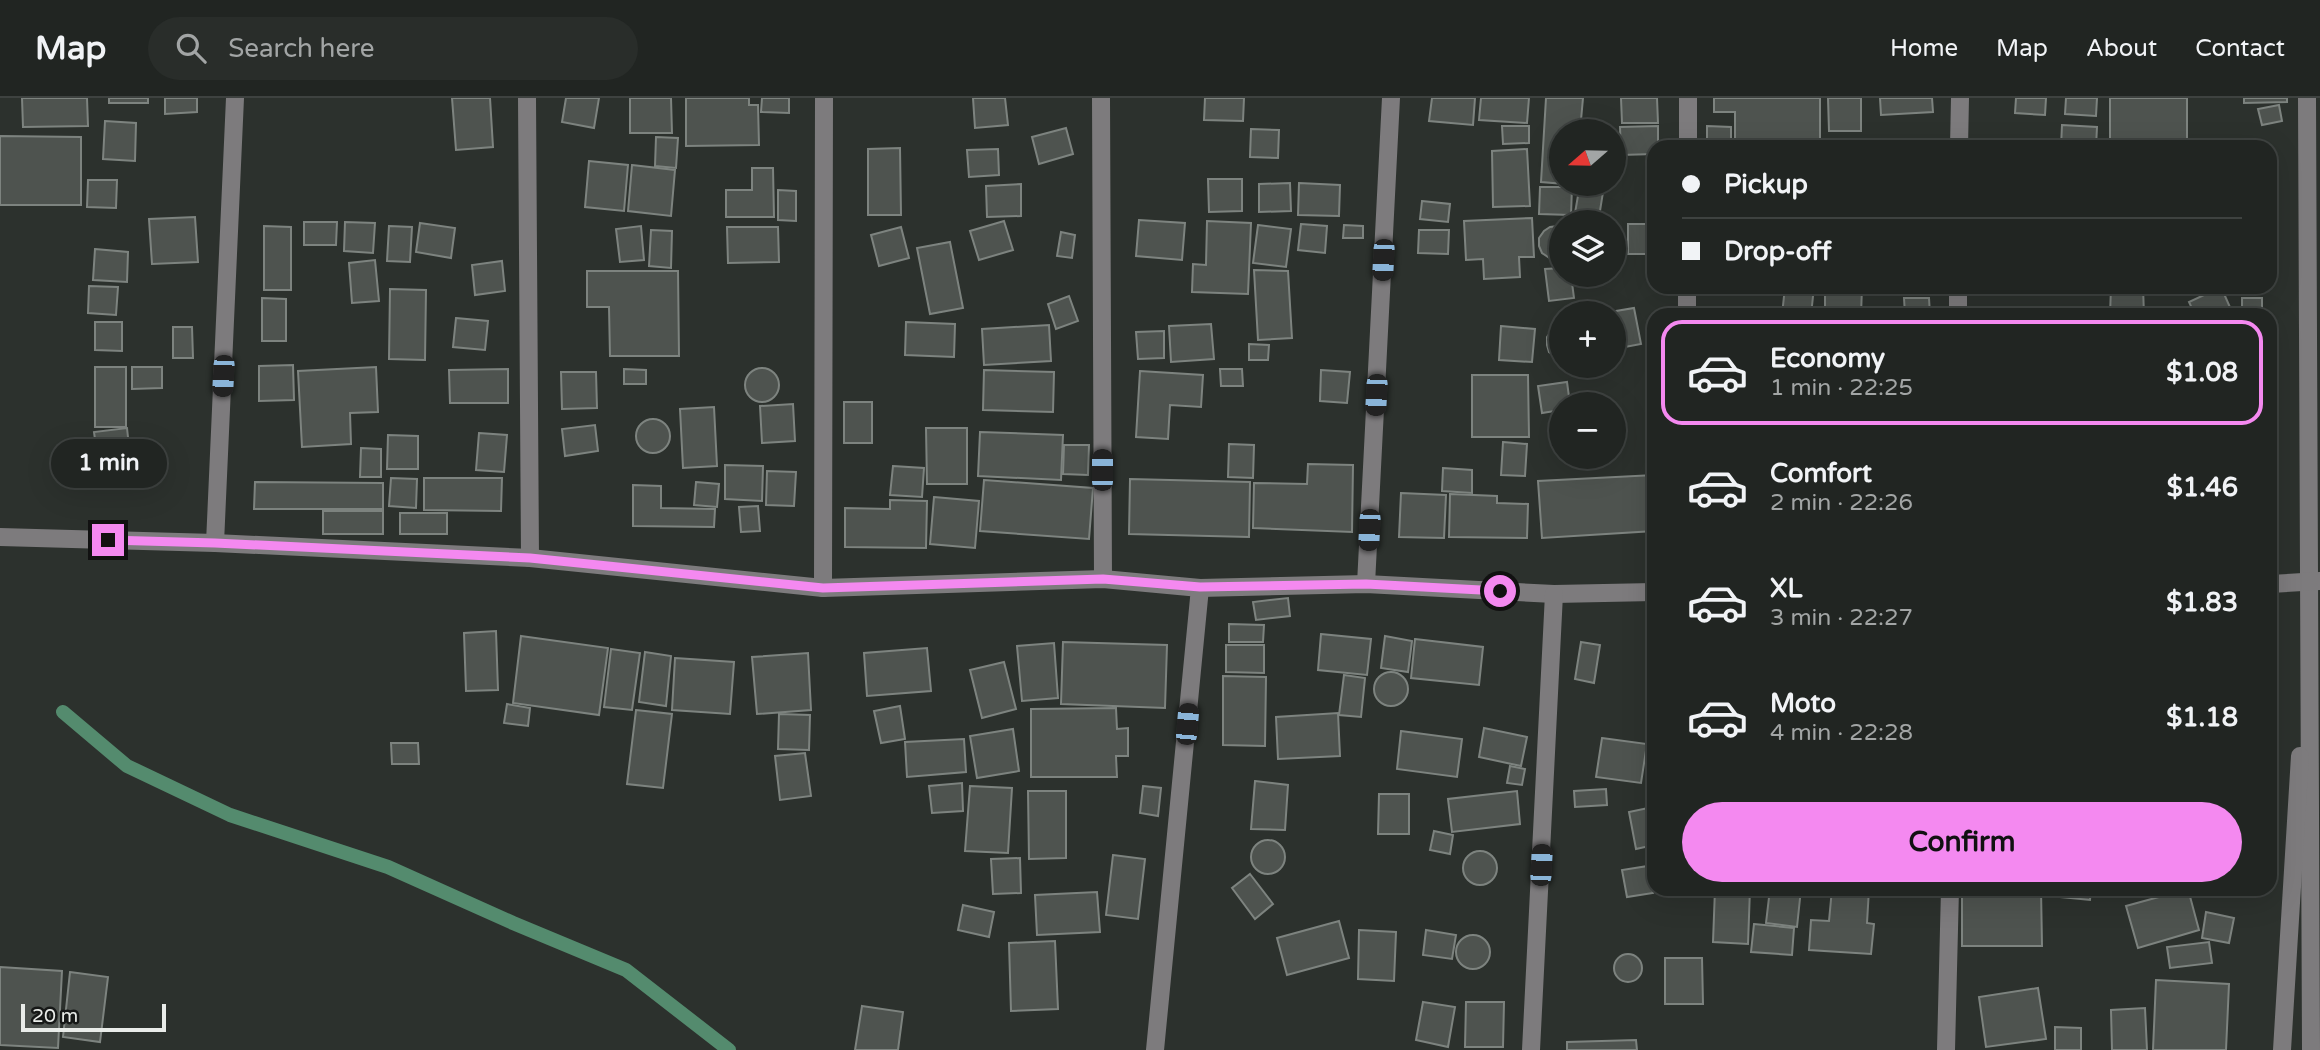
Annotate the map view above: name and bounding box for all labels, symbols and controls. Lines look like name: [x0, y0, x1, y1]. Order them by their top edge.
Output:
search box: [148, 17, 638, 80]
text: Map: [35, 29, 106, 68]
icon: search: [172, 29, 210, 67]
text: Search here: [228, 33, 374, 64]
text: Home: [1890, 34, 1958, 63]
text: Map: [1996, 34, 2048, 63]
text: About: [2086, 34, 2157, 63]
text: Contact: [2195, 34, 2285, 63]
north arrow: [1549, 119, 1626, 196]
map controls: [1549, 119, 1626, 469]
text: Pickup: [1724, 169, 1808, 200]
button: layers: [1549, 210, 1626, 287]
text: Drop-off: [1724, 236, 1831, 267]
car: [1372, 238, 1395, 282]
button: +: [1549, 301, 1626, 378]
icon: car: [1686, 341, 1749, 404]
text: Economy: [1770, 343, 1885, 374]
car: [212, 354, 235, 398]
text: $1.08: [2166, 357, 2238, 388]
car: [1365, 373, 1388, 417]
text: 1 min · 22:25: [1770, 374, 1913, 402]
button: −: [1549, 392, 1626, 469]
callout: 1 min: [50, 438, 166, 488]
text: 1 min: [78, 449, 140, 477]
car: [1092, 449, 1113, 491]
icon: car: [1686, 456, 1749, 519]
text: Comfort: [1770, 458, 1872, 489]
text: $1.46: [2167, 472, 2238, 503]
text: 2 min · 22:26: [1770, 489, 1913, 517]
car: [1358, 508, 1381, 552]
route end: [92, 524, 124, 556]
icon: car: [1686, 571, 1749, 634]
text: XL: [1770, 573, 1802, 604]
route start: [1484, 575, 1516, 607]
text: $1.83: [2166, 587, 2238, 618]
text: 3 min · 22:27: [1770, 604, 1913, 632]
icon: car: [1686, 686, 1749, 749]
text: Moto: [1770, 688, 1836, 719]
car: [1175, 702, 1200, 746]
text: $1.18: [2166, 702, 2238, 733]
text: 4 min · 22:28: [1770, 719, 1913, 747]
button: Confirm: [1682, 802, 2242, 882]
car: [1530, 843, 1553, 887]
scale bar: [21, 1001, 166, 1033]
text: 20 m: [32, 1005, 78, 1027]

